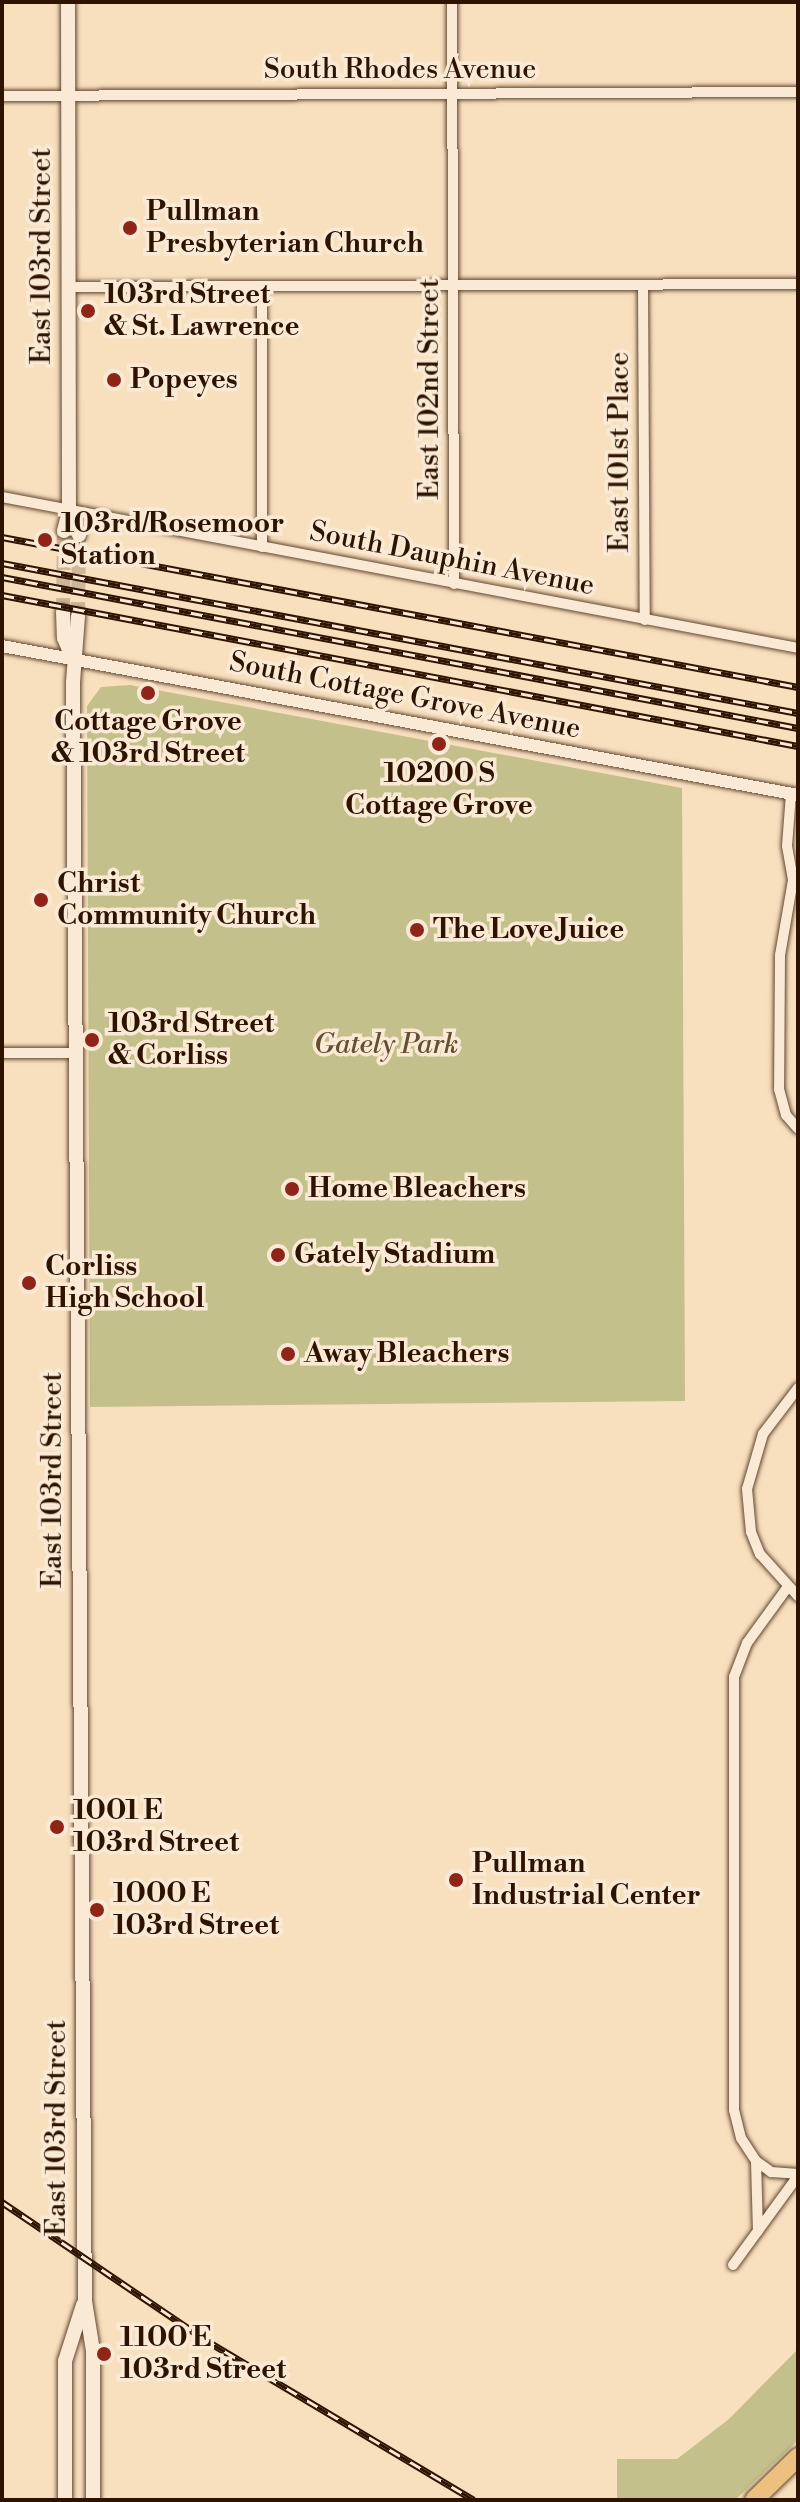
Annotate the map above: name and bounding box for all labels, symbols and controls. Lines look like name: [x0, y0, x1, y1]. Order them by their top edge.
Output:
street label: South Rhodes Avenue: [264, 53, 536, 87]
street label: East 103rd Street: [25, 148, 59, 364]
place label: Pullman Presbyterian Church: [146, 195, 424, 261]
marker: Pullman Presbyterian Church: [121, 219, 139, 237]
place label: 103rd Street & St. Lawrence: [104, 278, 300, 344]
street label: East 102nd Street: [413, 278, 447, 500]
marker: 103rd Street & St. Lawrence: [79, 302, 97, 320]
street label: East 101st Place: [603, 352, 637, 552]
place label: Popeyes: [130, 363, 238, 397]
marker: Popeyes: [105, 371, 123, 389]
place label: 103rd/Rosemoor Station: [61, 507, 284, 573]
street label: South Dauphin Avenue: [307, 515, 597, 603]
marker: 103rd/Rosemoor Station: [36, 531, 54, 549]
street label: South Cottage Grove Avenue: [227, 645, 583, 747]
marker: Cottage Grove & 103rd Street: [139, 684, 157, 702]
place label: Cottage Grove & 103rd Street: [51, 705, 245, 771]
marker: 10200 S Cottage Grove: [430, 735, 448, 753]
place label: 10200 S Cottage Grove: [345, 757, 533, 823]
place label: Christ Community Church: [57, 867, 316, 933]
marker: Christ Community Church: [32, 891, 50, 909]
place label: The Love Juice: [433, 913, 624, 947]
marker: The Love Juice: [408, 921, 426, 939]
place label: 103rd Street & Corliss: [108, 1007, 274, 1073]
park label: Gately Park: [314, 1028, 458, 1062]
marker: 103rd Street & Corliss: [83, 1031, 101, 1049]
place label: Home Bleachers: [308, 1172, 526, 1206]
marker: Home Bleachers: [283, 1180, 301, 1198]
place label: Gately Stadium: [294, 1238, 495, 1272]
marker: Gately Stadium: [269, 1246, 287, 1264]
place label: Corliss High School: [45, 1250, 204, 1316]
marker: Corliss High School: [20, 1274, 38, 1292]
place label: Away Bleachers: [304, 1337, 510, 1371]
marker: Away Bleachers: [279, 1345, 297, 1363]
street label: East 103rd Street: [36, 1372, 70, 1588]
place label: 1001 E 103rd Street: [73, 1794, 239, 1860]
marker: 1001 E 103rd Street: [48, 1818, 66, 1836]
place label: Pullman Industrial Center: [472, 1847, 701, 1913]
marker: Pullman Industrial Center: [447, 1871, 465, 1889]
place label: 1000 E 103rd Street: [113, 1877, 279, 1943]
marker: 1000 E 103rd Street: [88, 1901, 106, 1919]
street label: East 103rd Street: [40, 2020, 74, 2236]
place label: 1100 E 103rd Street: [120, 2321, 286, 2387]
marker: 1100 E 103rd Street: [95, 2345, 113, 2363]

